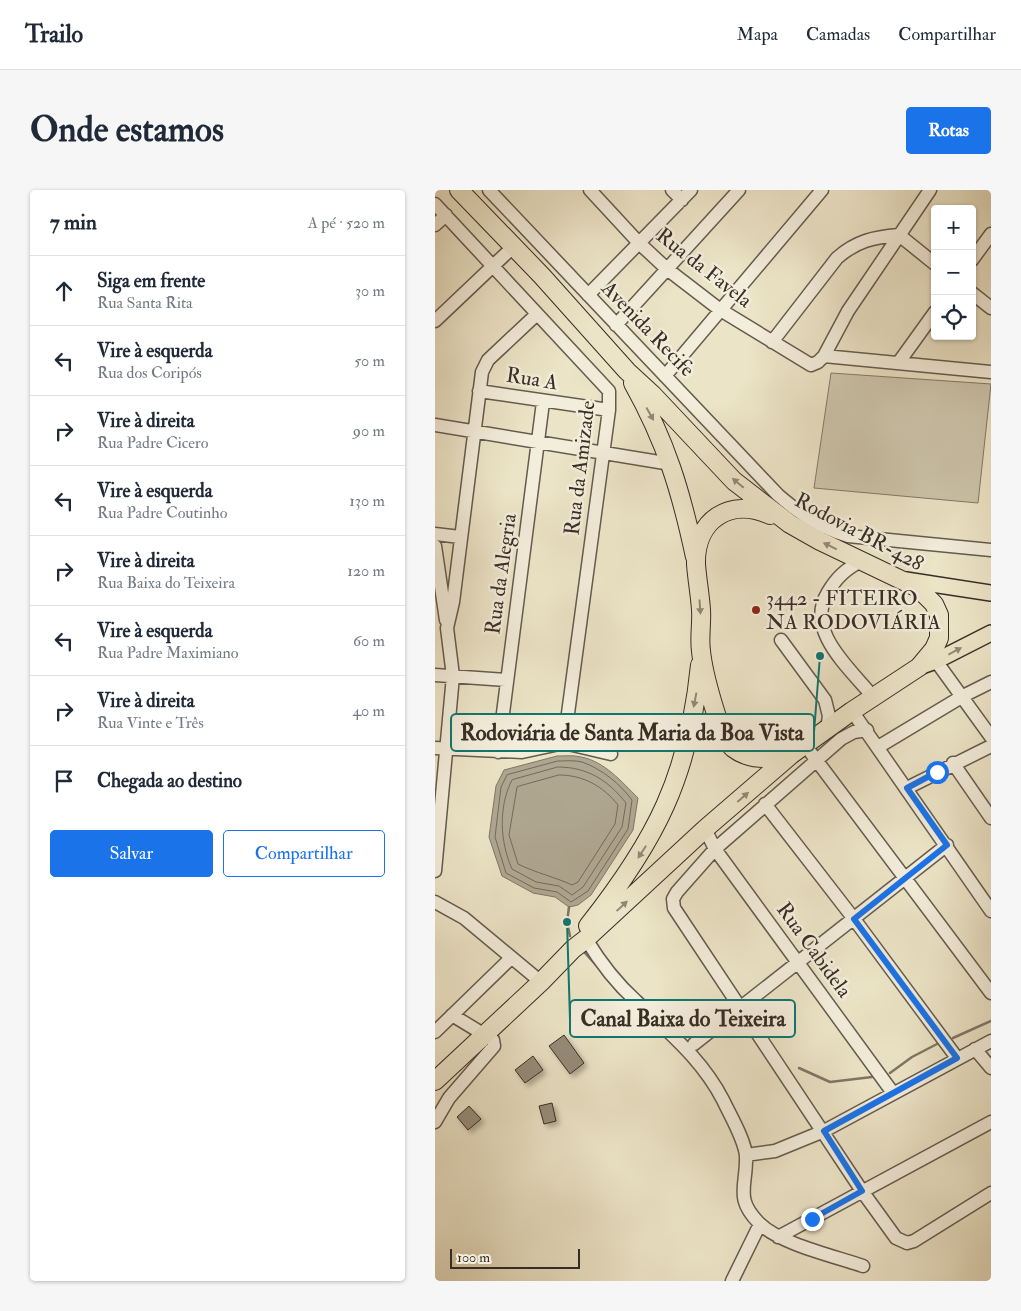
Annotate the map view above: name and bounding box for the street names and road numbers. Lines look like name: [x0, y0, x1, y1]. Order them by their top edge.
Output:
street label: Rua da Favela: [650, 222, 758, 314]
street label: Avenida Recife: [595, 275, 701, 383]
street label: Rua A: [504, 362, 560, 396]
street label: Rua da Amizade: [558, 399, 602, 537]
street label: Rodovia BR-428: [790, 487, 928, 577]
street label: Rua da Alegria: [479, 511, 523, 636]
street label: Rua Cabidela: [770, 897, 858, 1003]

